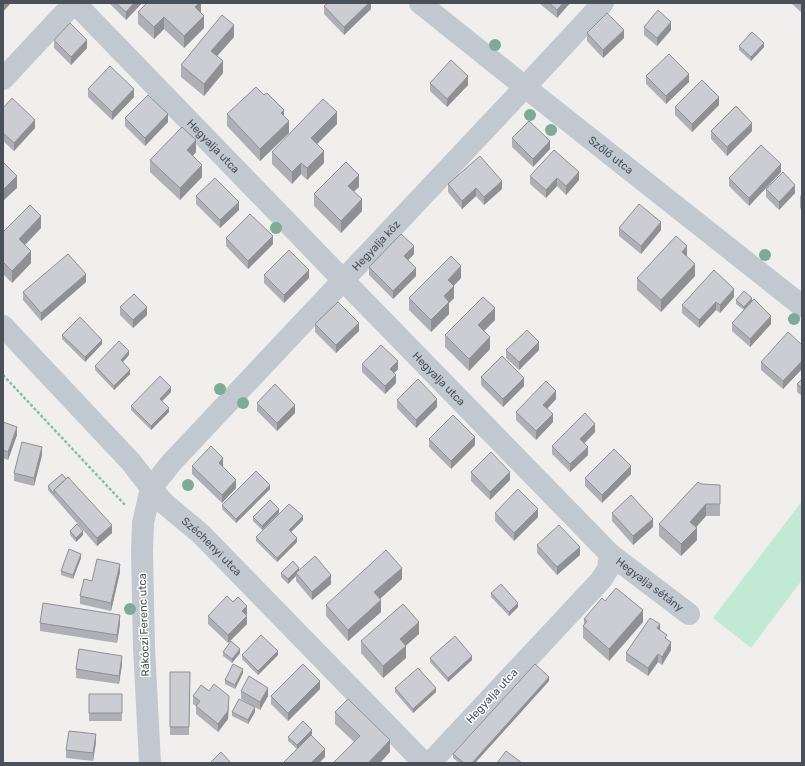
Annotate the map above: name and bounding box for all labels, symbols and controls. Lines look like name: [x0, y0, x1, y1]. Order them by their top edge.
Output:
street label: Hegyalja utca: [184, 116, 242, 176]
street label: Szőlő utca: [586, 133, 636, 177]
street label: Hegyalja köz: [349, 217, 403, 273]
street label: Hegyalja utca: [410, 349, 468, 408]
street label: Széchenyi utca: [179, 514, 244, 578]
street label: Hegyalja sétány: [613, 554, 686, 614]
street label: Rákóczi Ferenc utca: [136, 573, 152, 677]
street label: Hegyalja utca: [463, 666, 521, 726]

